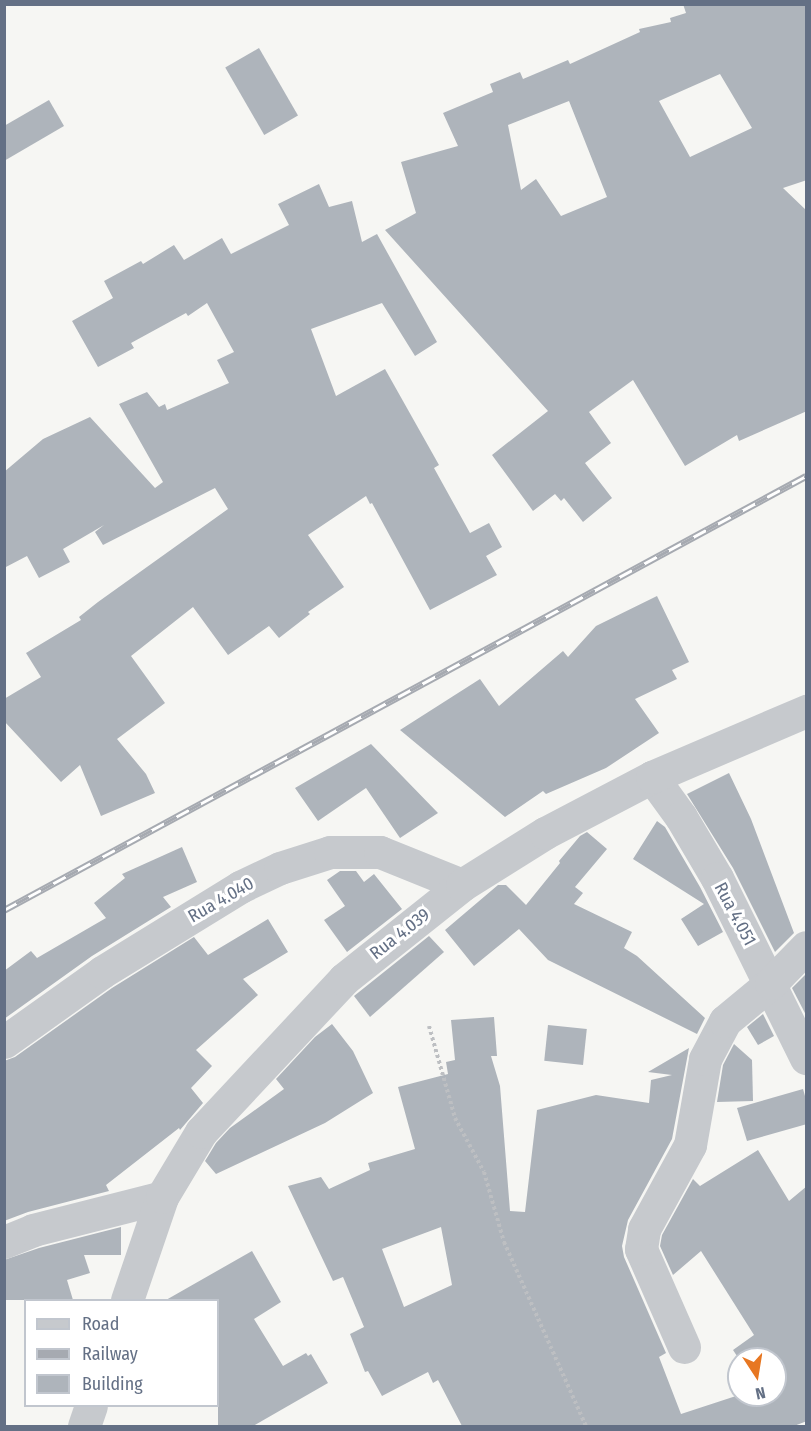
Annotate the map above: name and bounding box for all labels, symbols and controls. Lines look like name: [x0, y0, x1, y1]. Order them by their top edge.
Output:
street label: Rua 4.040: [184, 873, 258, 927]
street label: Rua 4.051: [709, 879, 761, 949]
street label: Rua 4.039: [366, 904, 434, 964]
legend: [24, 1299, 219, 1407]
text: Road: [82, 1313, 119, 1335]
text: Railway: [82, 1343, 138, 1365]
north arrow: [727, 1347, 787, 1407]
text: Building: [82, 1373, 143, 1395]
text: N: [754, 1383, 767, 1403]

